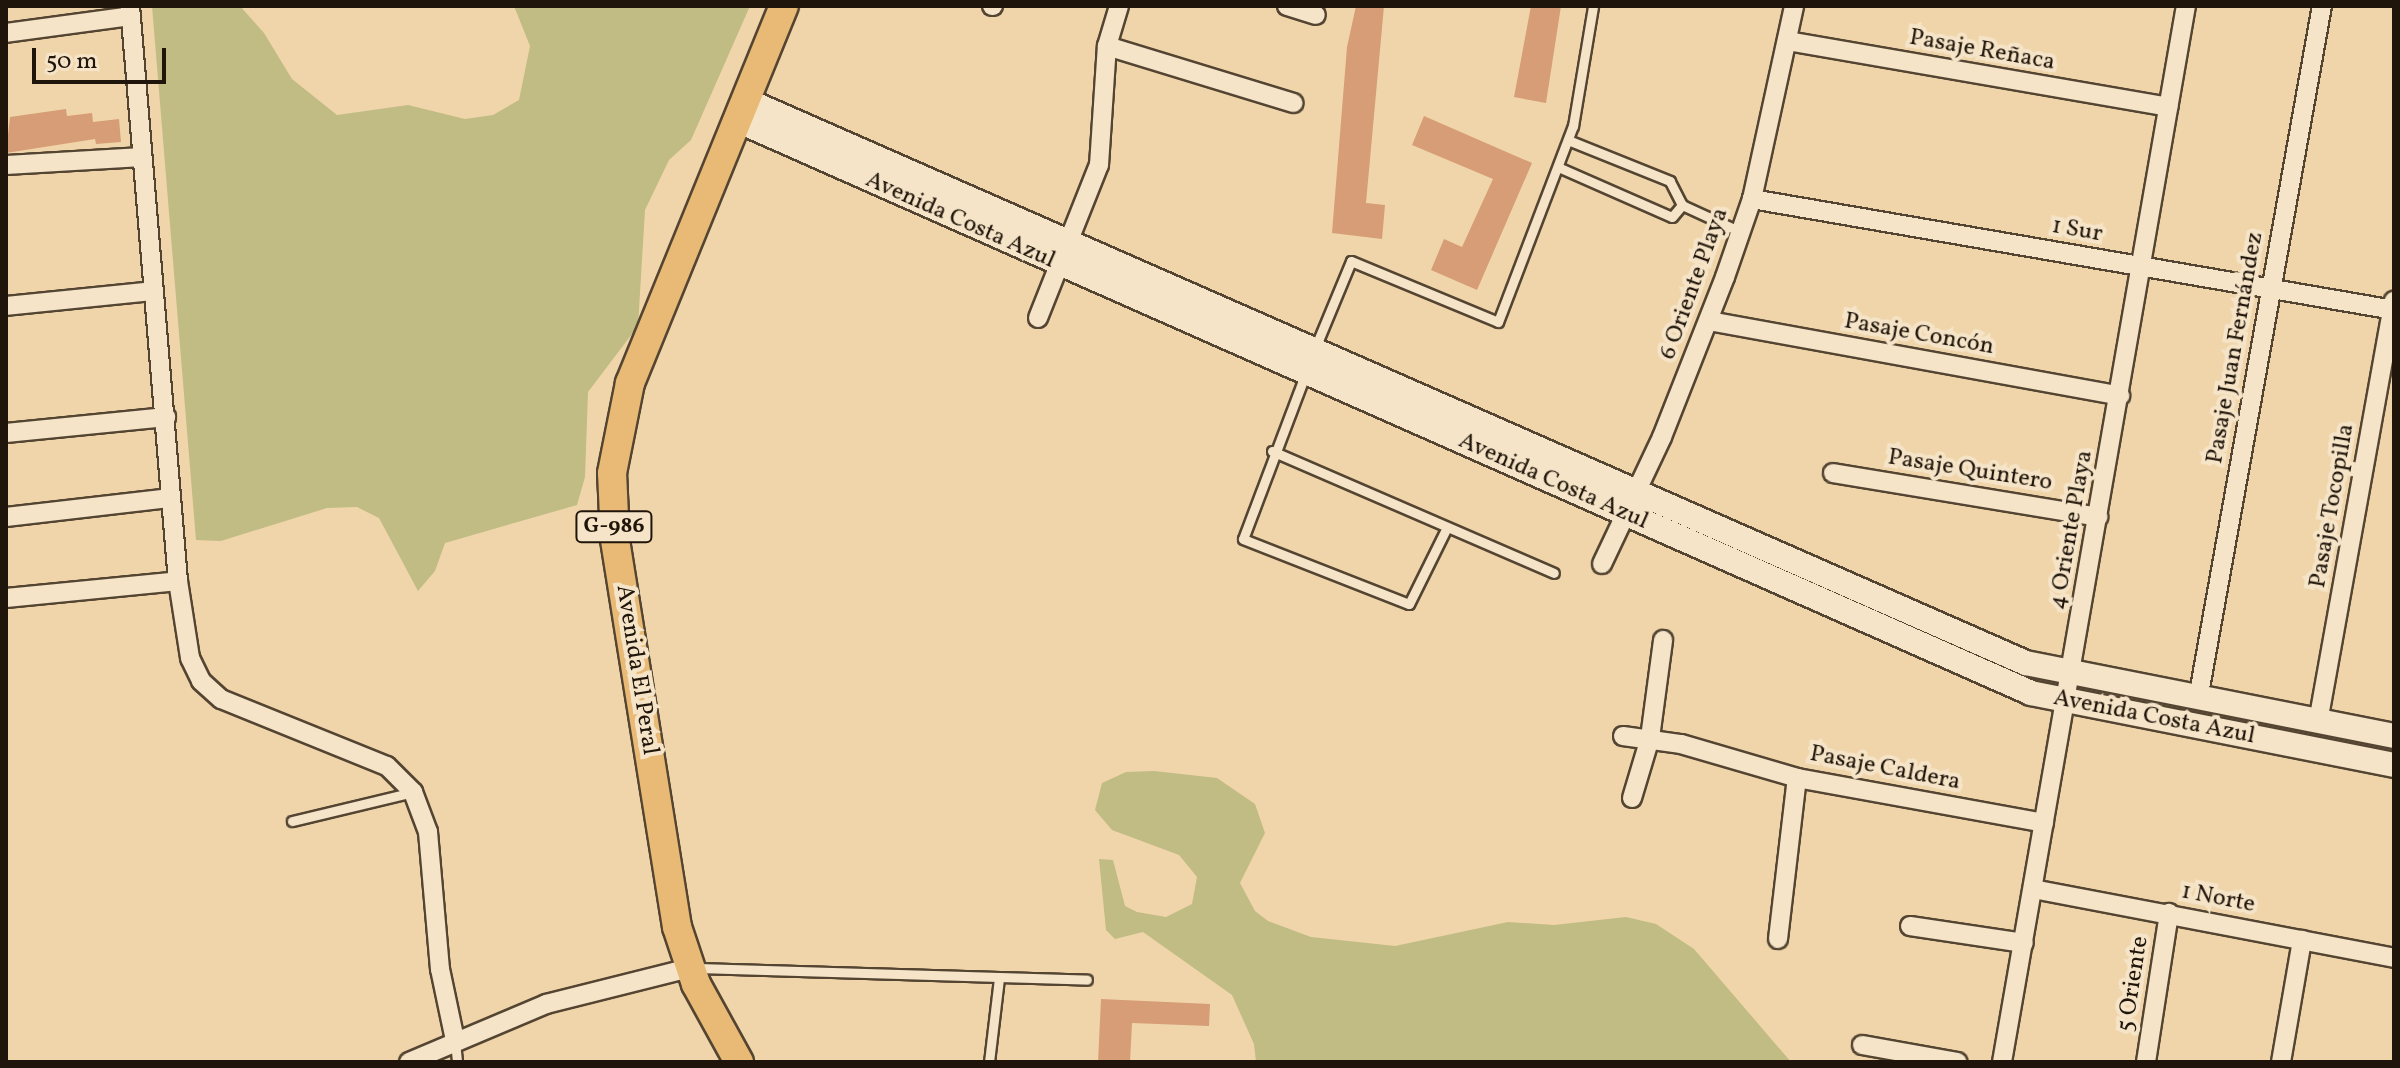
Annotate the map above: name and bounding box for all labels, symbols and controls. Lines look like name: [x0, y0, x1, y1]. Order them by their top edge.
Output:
street label: Pasaje Reñaca: [1907, 24, 2057, 78]
scale bar: [36, 32, 170, 82]
text: 50 m: [46, 45, 98, 79]
street label: Avenida Costa Azul: [861, 166, 1059, 276]
street label: 6 Oriente Playa: [1654, 204, 1736, 364]
street label: 1 Sur: [2049, 212, 2105, 250]
street label: Pasaje Juan Fernández: [2201, 230, 2271, 466]
street label: Pasaje Concón: [1842, 308, 1996, 362]
street label: Pasaje Tocopilla: [2304, 421, 2362, 591]
street label: Avenida Costa Azul: [1454, 427, 1652, 537]
street label: Pasaje Quintero: [1886, 444, 2054, 498]
street label: 4 Oriente Playa: [2044, 448, 2100, 612]
road number: G-986: [574, 509, 654, 545]
street label: Avenida El Peral: [608, 583, 664, 757]
street label: Avenida Costa Azul: [2051, 684, 2257, 752]
street label: Pasaje Caldera: [1807, 740, 1963, 798]
street label: 1 Norte: [2179, 878, 2257, 920]
street label: 5 Oriente: [2112, 934, 2156, 1034]

